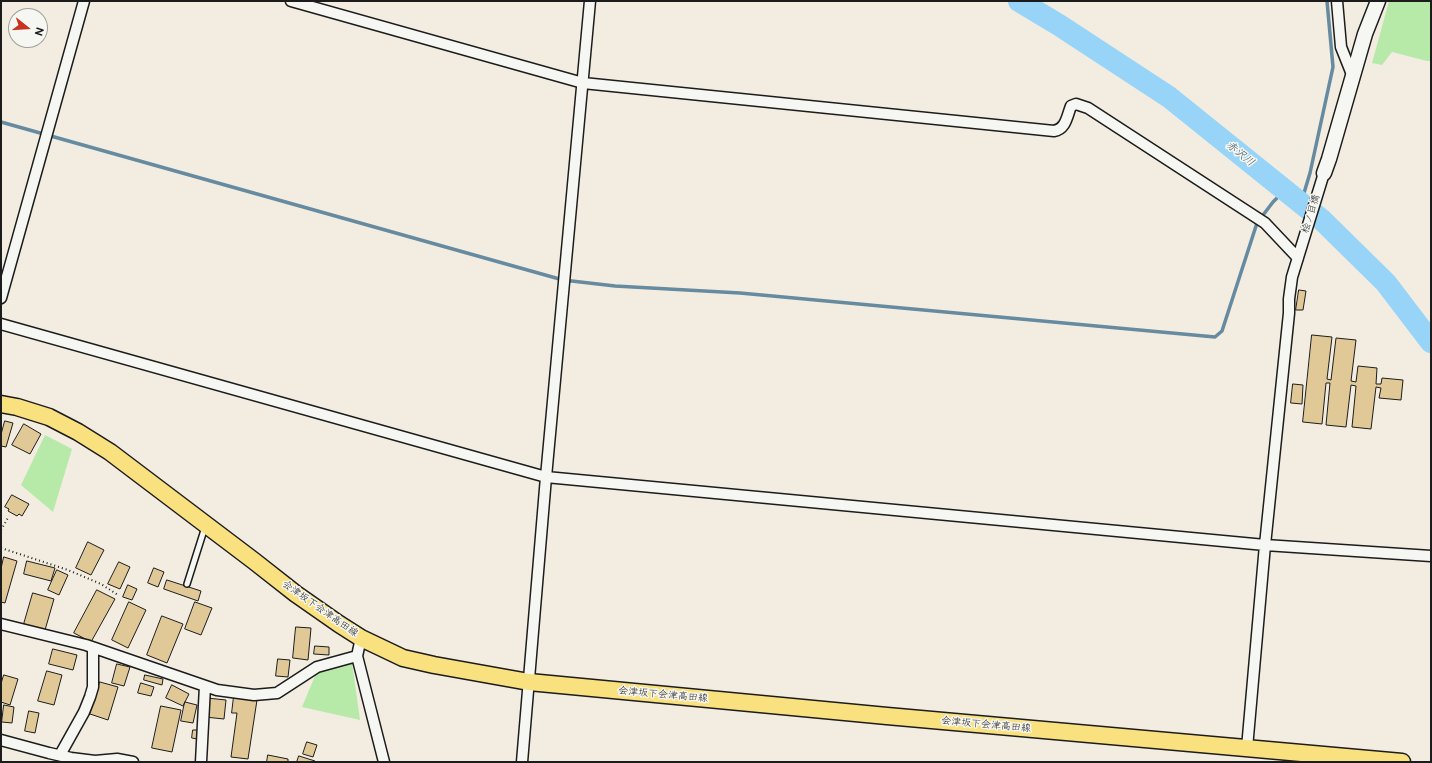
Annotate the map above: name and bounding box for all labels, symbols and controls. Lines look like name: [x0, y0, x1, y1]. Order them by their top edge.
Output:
north arrow: [8, 8, 48, 48]
text: N: [32, 26, 46, 37]
water label: 赤沢川: [1223, 138, 1257, 170]
street label: 桧ノ目橋: [1299, 193, 1323, 235]
street label: 会津坂下会津高田線: [280, 578, 360, 640]
street label: 会津坂下会津高田線: [618, 685, 708, 705]
street label: 会津坂下会津高田線: [941, 715, 1031, 735]

